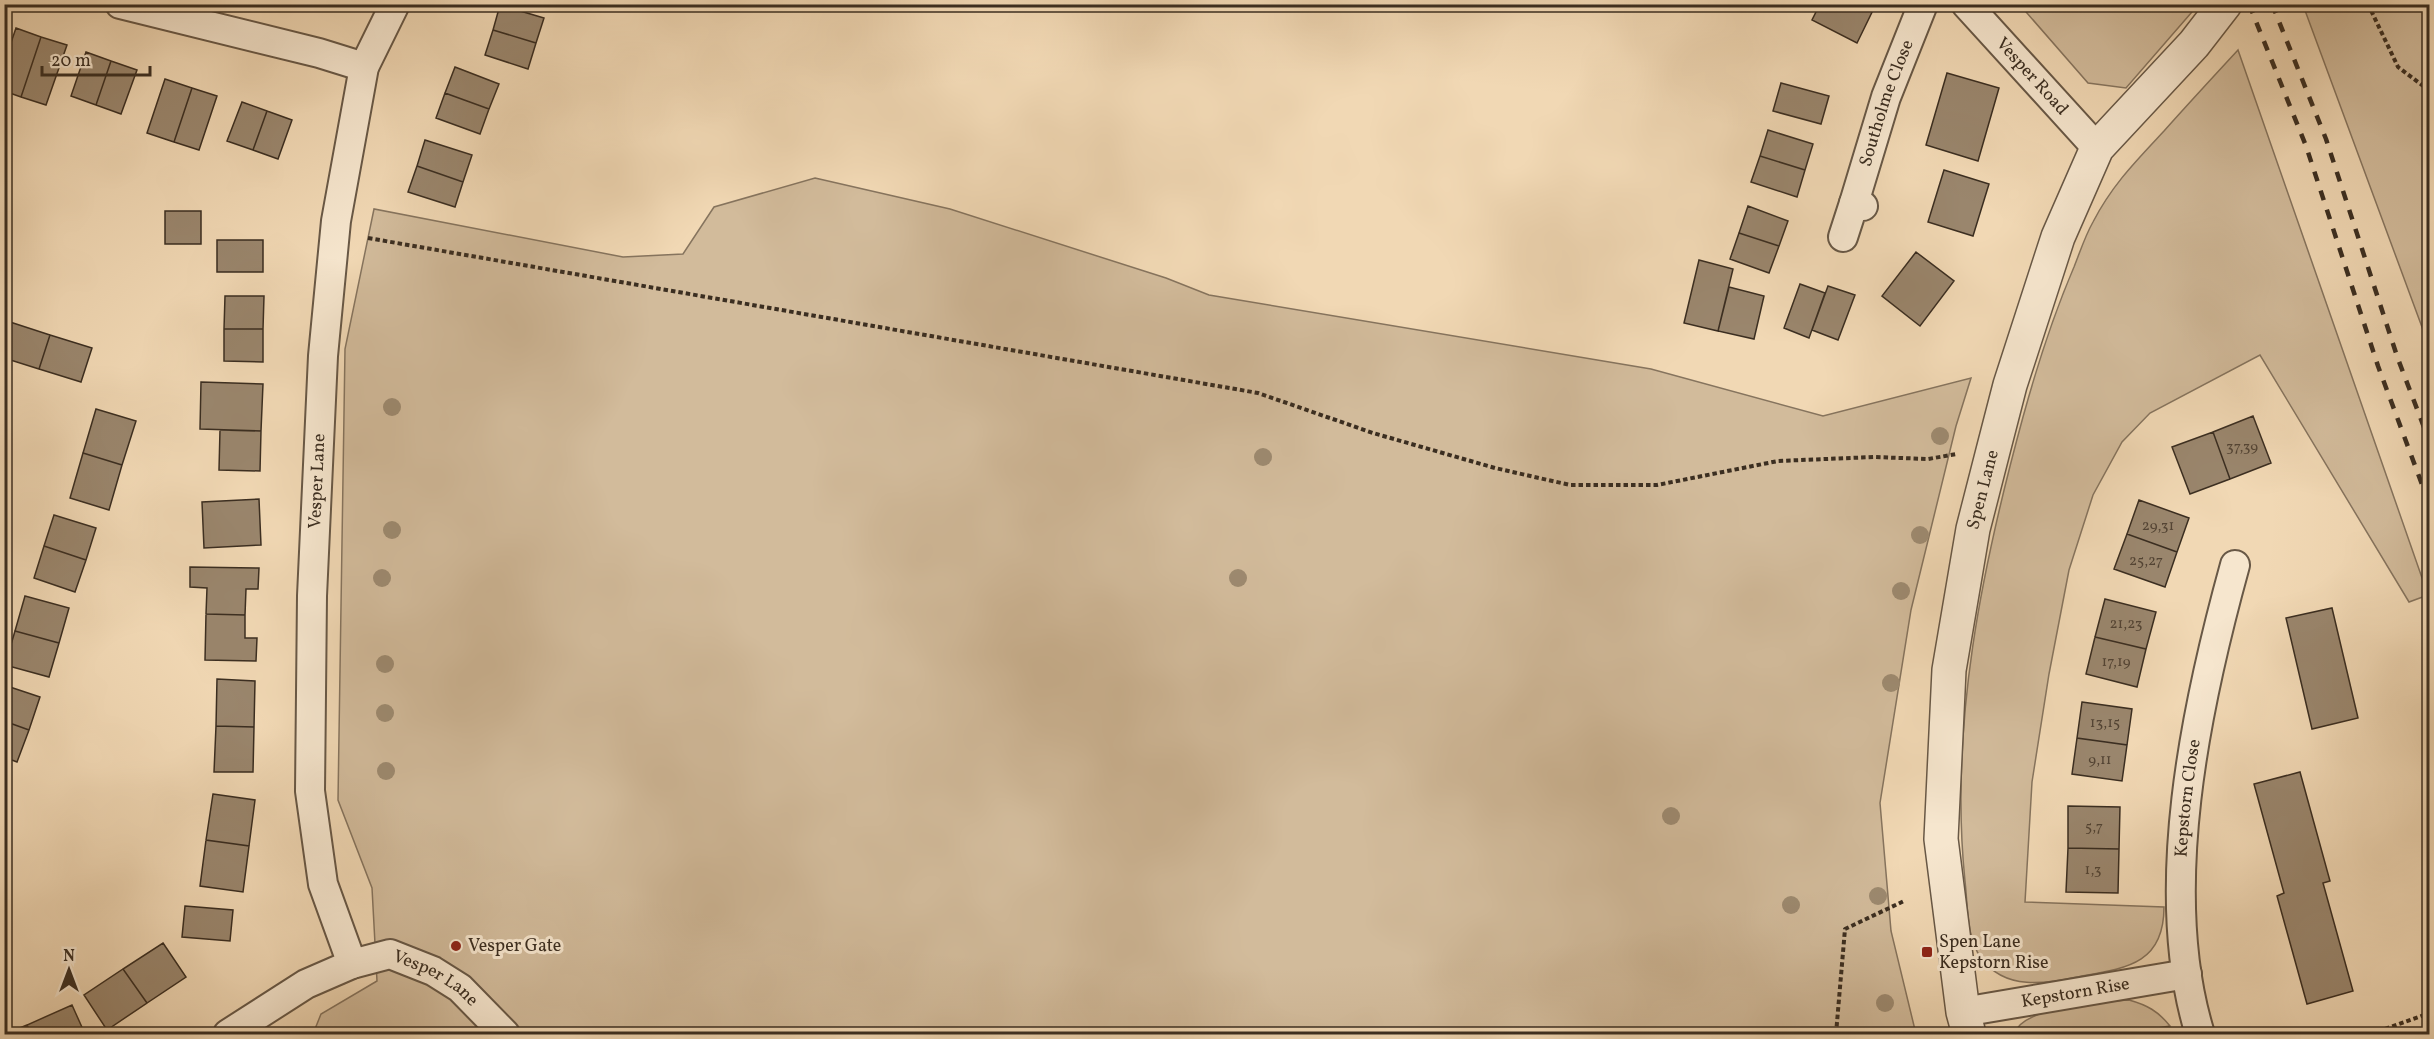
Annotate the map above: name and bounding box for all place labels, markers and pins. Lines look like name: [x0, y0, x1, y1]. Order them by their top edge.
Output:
place label: Spen Lane Kepstorn Rise: [1939, 930, 2049, 976]
place label: Vesper Gate: [468, 934, 561, 959]
marker: Vesper Gate: [449, 939, 463, 953]
marker: Spen Lane Kepstorn Rise: [1920, 945, 1934, 959]

